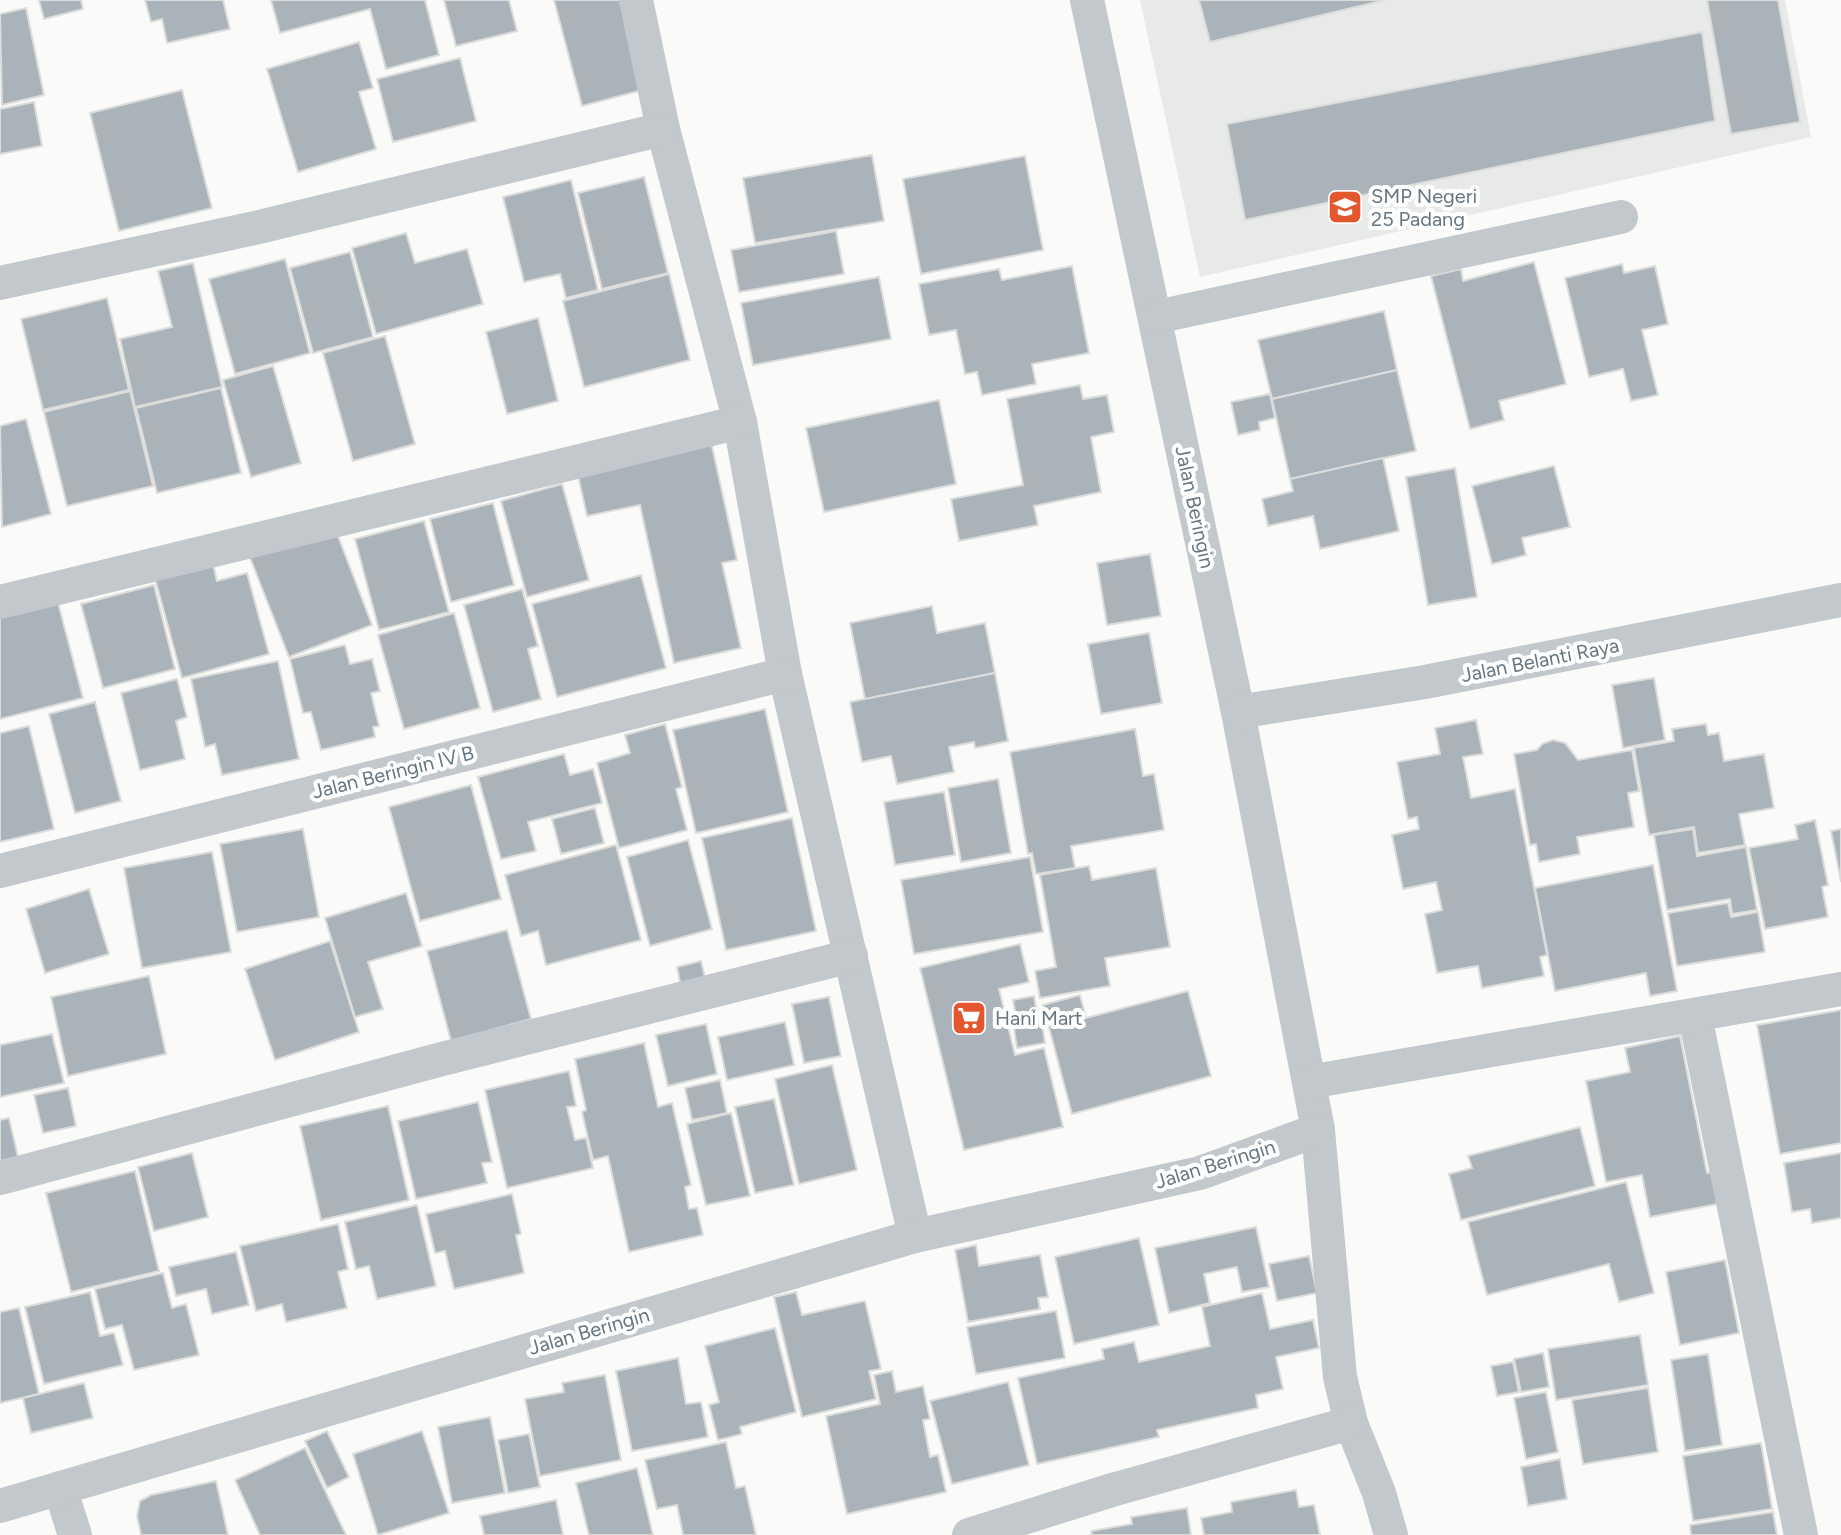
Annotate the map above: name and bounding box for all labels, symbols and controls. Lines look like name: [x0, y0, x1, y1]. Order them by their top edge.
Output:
place label: SMP Negeri 25 Padang: [1371, 184, 1477, 231]
school or university icon: SMP Negeri 25 Padang: [1326, 188, 1364, 226]
street label: Jalan Beringin: [1170, 444, 1220, 570]
street label: Jalan Belanti Raya: [1459, 633, 1621, 687]
street label: Jalan Beringin IV B: [310, 740, 476, 804]
supermarket icon: Hani Mart: [950, 999, 988, 1037]
place label: Hani Mart: [995, 1006, 1082, 1030]
street label: Jalan Beringin: [1152, 1134, 1278, 1194]
street label: Jalan Beringin: [526, 1302, 652, 1360]

